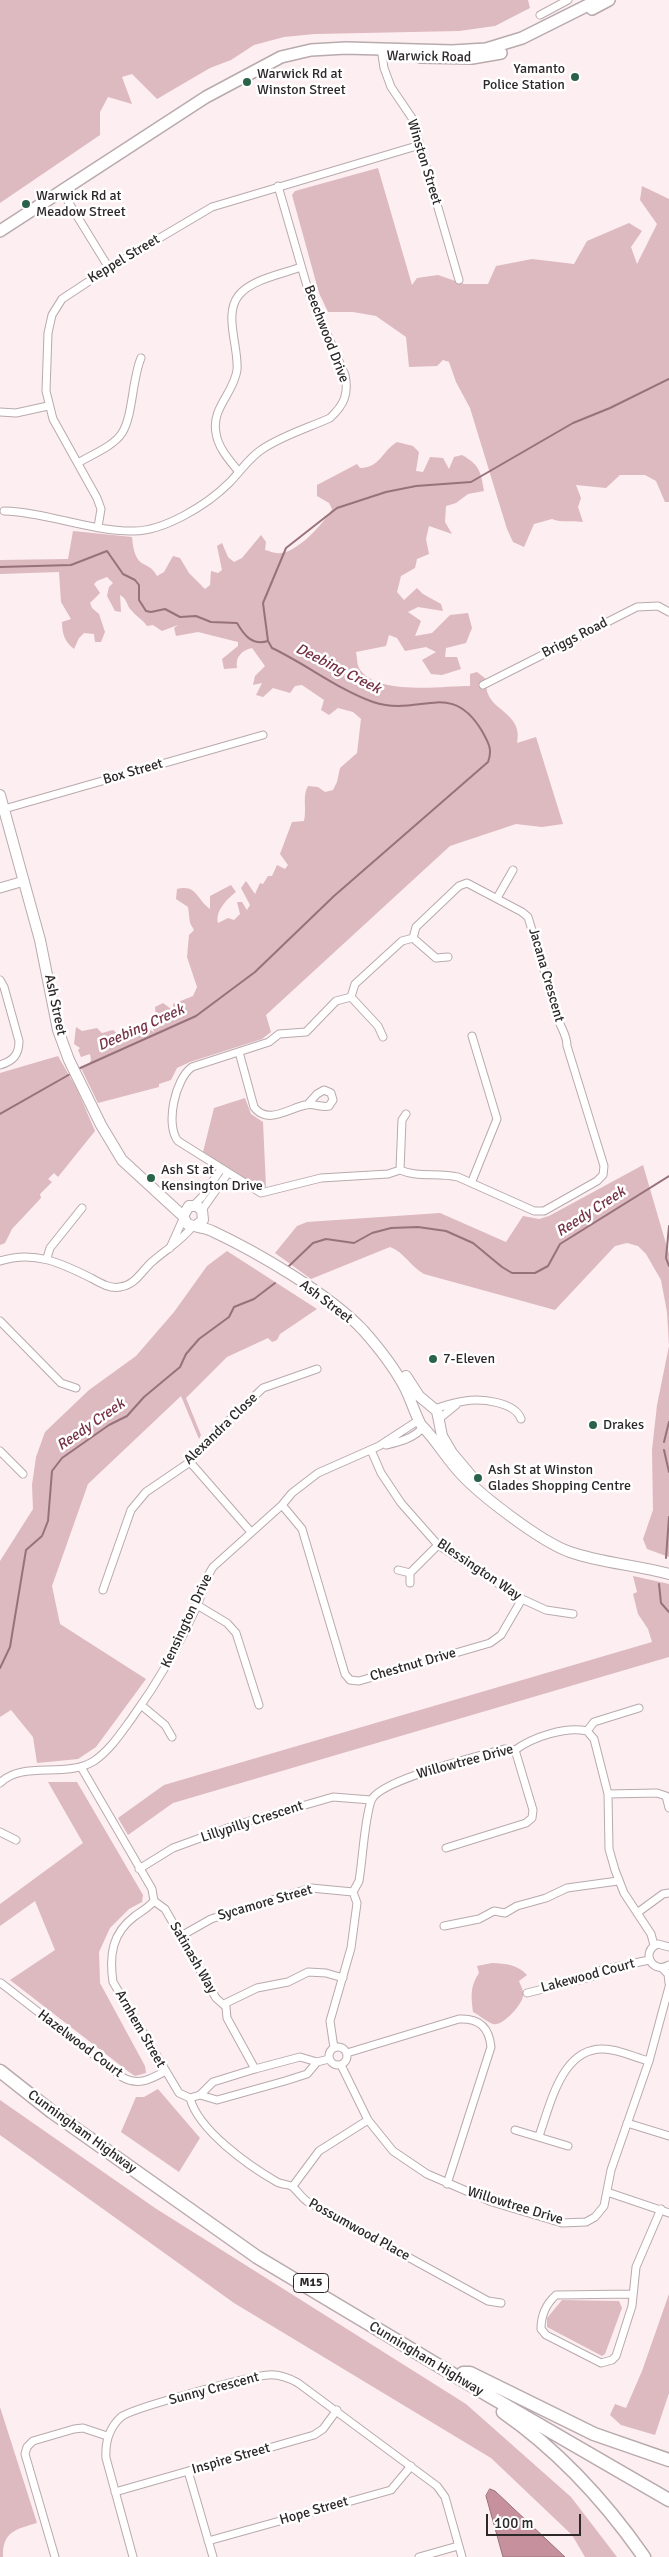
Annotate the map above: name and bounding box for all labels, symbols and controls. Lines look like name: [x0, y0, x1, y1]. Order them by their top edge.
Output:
street label: Warwick Road: [387, 48, 471, 66]
place label: Yamanto Police Station: [482, 61, 565, 94]
place label: Warwick Rd at Winston Street: [257, 66, 346, 98]
marker: Yamanto Police Station: [569, 71, 581, 83]
marker: Warwick Rd at Winston Street: [241, 76, 253, 88]
street label: Winston Street: [403, 117, 445, 207]
place label: Warwick Rd at Meadow Street: [36, 188, 126, 220]
marker: Warwick Rd at Meadow Street: [20, 198, 32, 210]
street label: Keppel Street: [85, 231, 163, 287]
street label: Beechwood Drive: [300, 283, 352, 385]
street label: Briggs Road: [539, 614, 611, 662]
water label: Deebing Creek: [292, 640, 384, 698]
street label: Box Street: [101, 755, 165, 789]
street label: Jacana Crescent: [525, 926, 567, 1024]
street label: Ash Street: [40, 973, 70, 1037]
water label: Deebing Creek: [95, 1001, 187, 1055]
place label: Ash St at Kensington Drive: [161, 1162, 263, 1194]
marker: Ash St at Kensington Drive: [145, 1172, 157, 1184]
water label: Reedy Creek: [553, 1183, 629, 1241]
street label: Ash Street: [296, 1277, 356, 1327]
place label: 7-Eleven: [443, 1351, 495, 1367]
marker: 7-Eleven: [427, 1353, 439, 1365]
street label: Alexandra Close: [181, 1390, 261, 1468]
water label: Reedy Creek: [54, 1395, 128, 1455]
place label: Drakes: [603, 1417, 644, 1433]
marker: Drakes: [587, 1419, 599, 1431]
place label: Ash St at Winston Glades Shopping Centre: [488, 1462, 631, 1494]
marker: Ash St at Winston Glades Shopping Centre: [472, 1472, 484, 1484]
street label: Blessington Way: [434, 1536, 524, 1604]
street label: Kensington Drive: [158, 1571, 216, 1671]
street label: Chestnut Drive: [368, 1645, 458, 1685]
street label: Willowtree Drive: [415, 1741, 515, 1783]
street label: Lillypilly Crescent: [199, 1798, 305, 1846]
street label: Sycamore Street: [216, 1881, 314, 1925]
street label: Satinash Way: [166, 1919, 220, 1997]
street label: Lakewood Court: [539, 1955, 637, 1997]
street label: Arnhem Street: [111, 1987, 169, 2071]
street label: Hazelwood Court: [34, 2007, 126, 2081]
street label: Cunningham Highway: [24, 2087, 140, 2177]
street label: Willowtree Drive: [465, 2183, 565, 2229]
street label: Possumwood Place: [305, 2195, 413, 2265]
road number: M15: [294, 2274, 328, 2292]
street label: Cunningham Highway: [366, 2318, 486, 2400]
street label: Sunny Crescent: [167, 2369, 261, 2409]
street label: Inspire Street: [190, 2440, 272, 2478]
street label: Hope Street: [278, 2493, 350, 2529]
scale bar: [489, 2504, 584, 2536]
text: 100 m: [494, 2514, 534, 2532]

